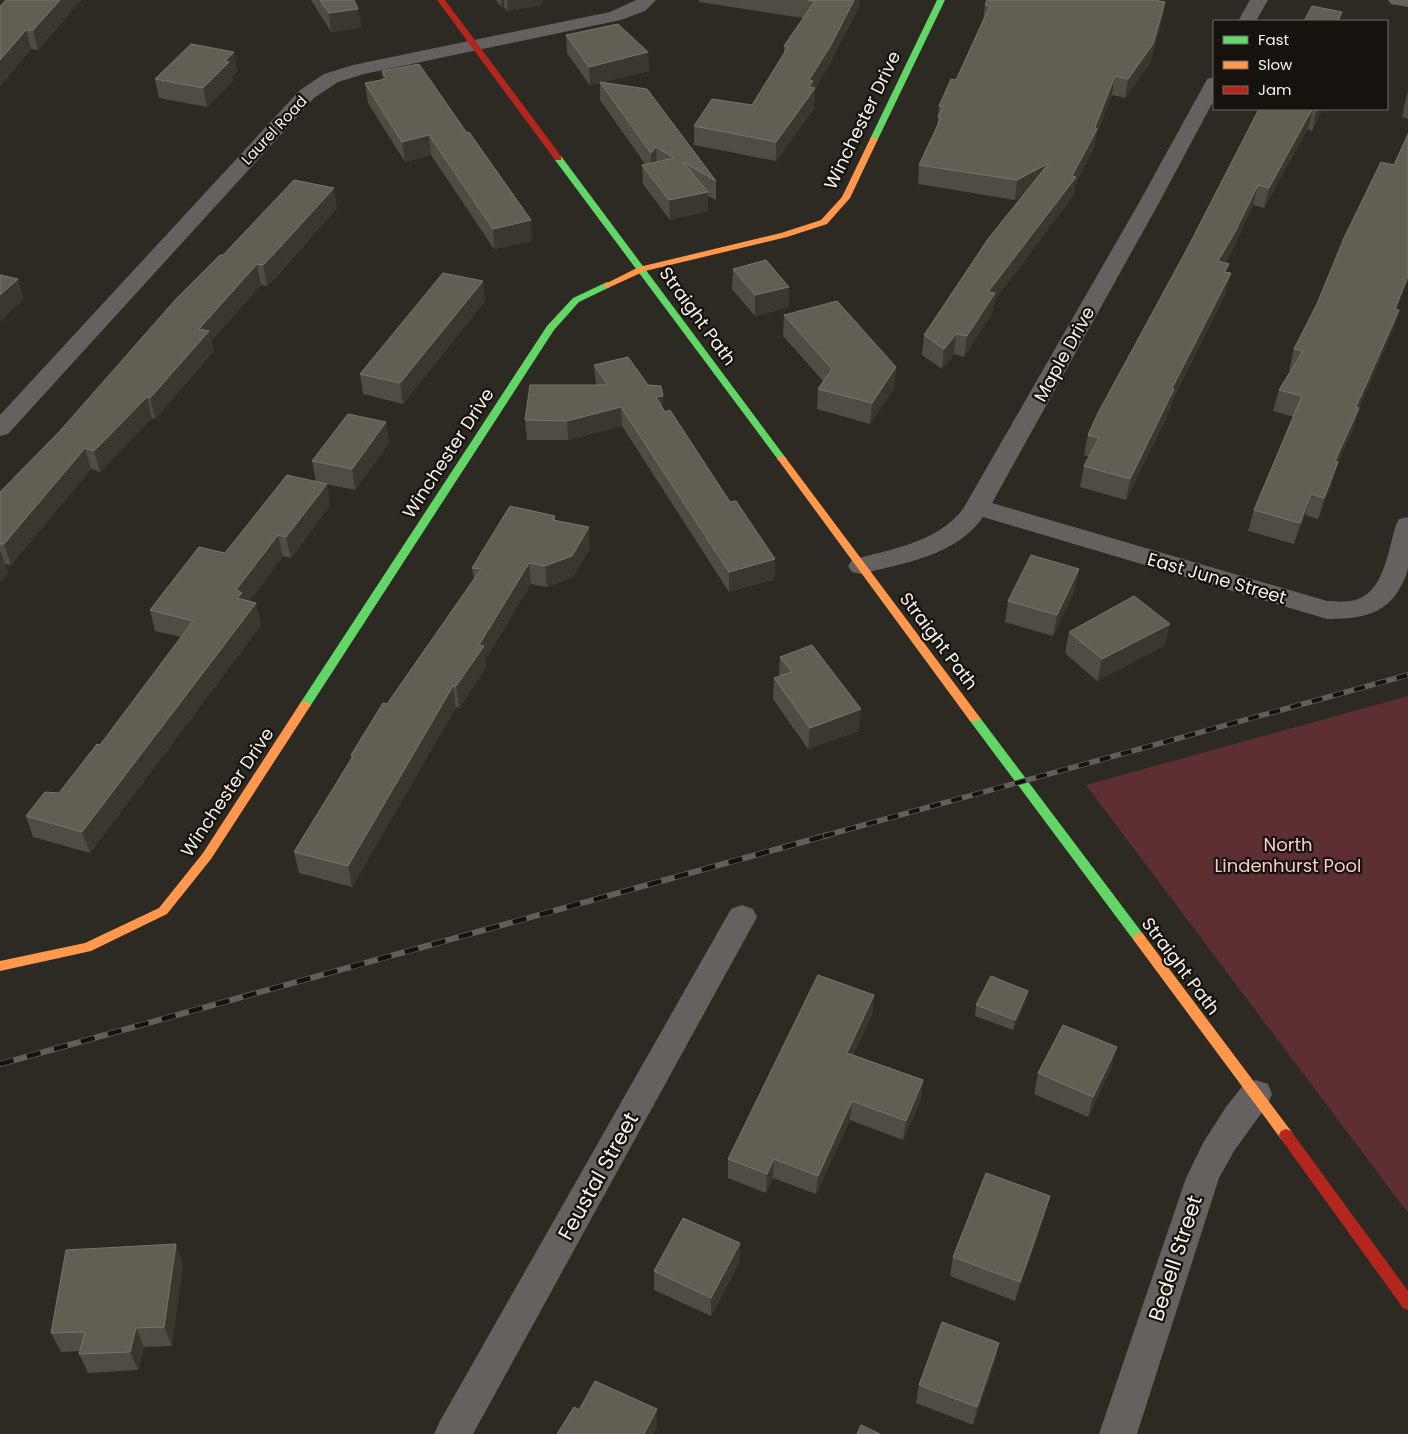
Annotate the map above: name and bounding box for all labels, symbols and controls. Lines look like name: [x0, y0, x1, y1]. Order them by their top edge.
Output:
legend: [1213, 20, 1388, 110]
text: Fast: [1258, 29, 1289, 50]
street label: Winchester Drive: [818, 47, 906, 193]
text: Slow: [1258, 54, 1293, 75]
text: Jam: [1258, 79, 1292, 100]
street label: Laurel Road: [236, 91, 312, 169]
street label: Straight Path: [654, 262, 742, 370]
street label: Maple Drive: [1028, 302, 1100, 406]
street label: Winchester Drive: [396, 383, 500, 523]
street label: East June Street: [1145, 546, 1289, 610]
street label: Straight Path: [894, 587, 984, 695]
street label: Winchester Drive: [174, 722, 280, 862]
park label: North Lindenhurst Pool: [1215, 832, 1361, 878]
street label: Straight Path: [1136, 912, 1226, 1020]
street label: Feustal Street: [551, 1107, 645, 1245]
street label: Bedell Street: [1141, 1191, 1209, 1325]

